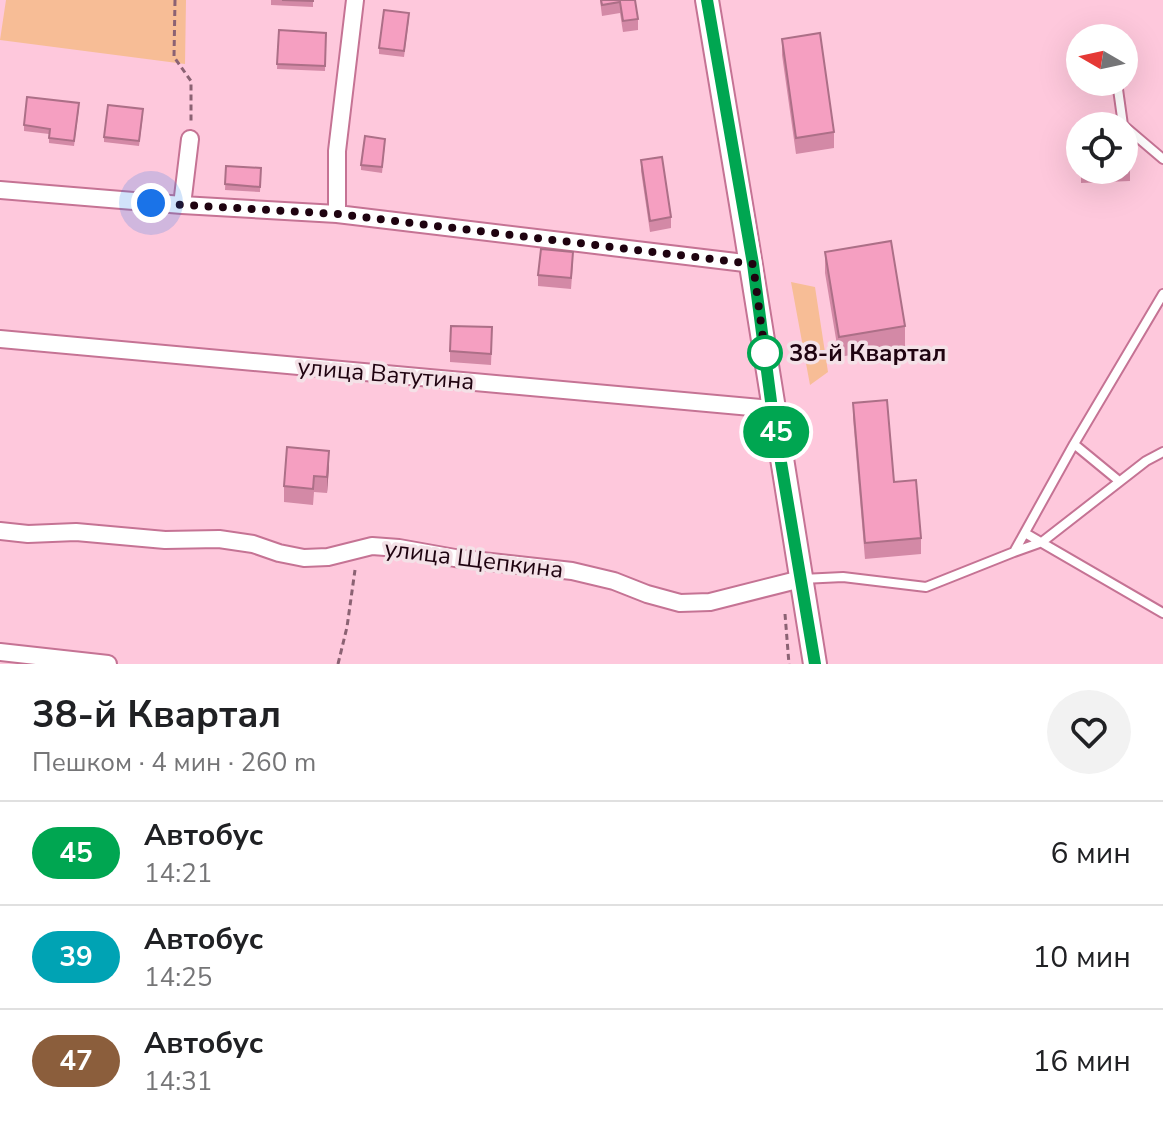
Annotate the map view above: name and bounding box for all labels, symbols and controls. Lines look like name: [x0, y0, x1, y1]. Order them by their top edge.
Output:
north arrow: [1066, 24, 1138, 96]
map controls: [1066, 24, 1138, 184]
button: locate: [1066, 112, 1138, 184]
your location: [131, 183, 171, 223]
marker: 38-й Квартал: [748, 336, 782, 370]
place label: 38-й Квартал: [789, 337, 946, 369]
street label: улица Ватутина: [296, 350, 476, 398]
line badge: 45: [740, 406, 812, 458]
text: 45: [759, 413, 793, 451]
street label: улица Щепкина: [383, 532, 565, 586]
text: 38-й Квартал: [32, 689, 281, 740]
button: heart: [1047, 690, 1131, 774]
text: Пешком · 4 мин · 260 m: [32, 745, 316, 780]
text: Автобус: [144, 815, 263, 856]
text: 6 мин: [1050, 833, 1131, 874]
text: 45: [59, 834, 93, 872]
text: 14:21: [144, 856, 212, 891]
text: Автобус: [144, 919, 263, 960]
text: 10 мин: [1032, 937, 1131, 978]
text: 39: [59, 938, 93, 976]
text: 14:25: [144, 960, 212, 995]
text: Автобус: [144, 1023, 263, 1064]
text: 16 мин: [1032, 1041, 1131, 1082]
text: 47: [59, 1042, 93, 1080]
text: 14:31: [144, 1064, 212, 1099]

